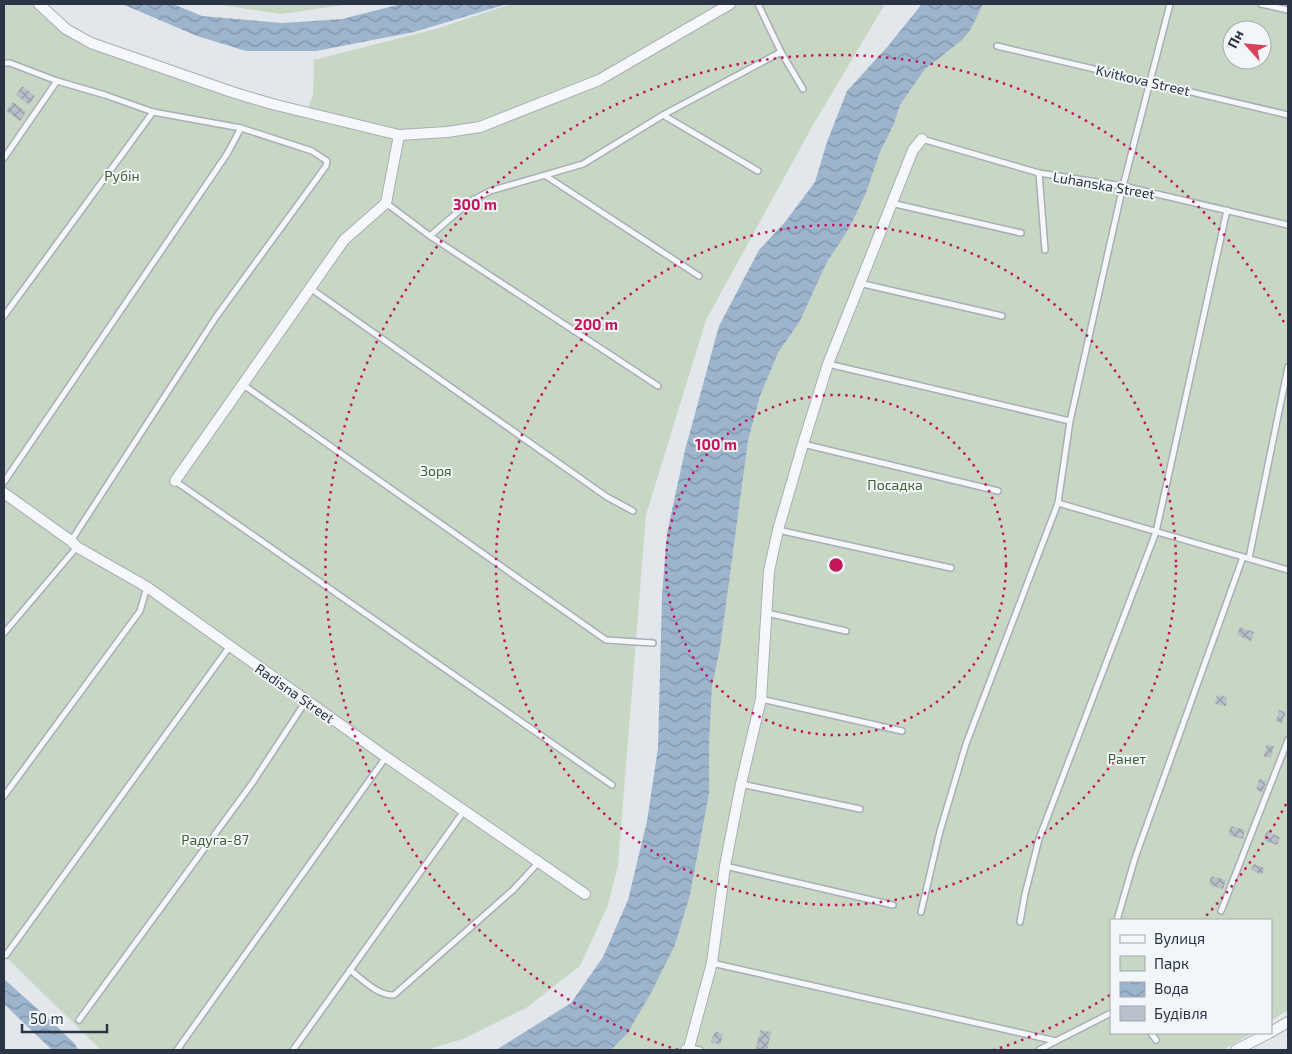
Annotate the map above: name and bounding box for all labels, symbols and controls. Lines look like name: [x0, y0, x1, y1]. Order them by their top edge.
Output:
north arrow: [1222, 20, 1272, 70]
text: Пн: [1223, 27, 1247, 51]
street label: Kvitkova Street: [1094, 61, 1192, 99]
park label: Рубін: [104, 167, 140, 184]
street label: Luhanska Street: [1052, 168, 1156, 202]
text: 300 m: [453, 195, 497, 213]
text: 200 m: [574, 315, 618, 333]
text: 100 m: [695, 435, 737, 453]
park label: Зоря: [420, 462, 452, 479]
park label: Посадка: [867, 476, 923, 493]
centre of rings: [827, 556, 845, 574]
street label: Radisna Street: [252, 659, 338, 727]
park label: Ранет: [1108, 750, 1146, 767]
park label: Радуга-87: [181, 831, 249, 848]
legend: [1110, 919, 1272, 1034]
text: Вулиця: [1154, 929, 1205, 948]
text: Парк: [1154, 954, 1189, 972]
text: Вода: [1154, 979, 1189, 997]
scale bar: [22, 1002, 108, 1034]
text: Будівля: [1154, 1004, 1208, 1023]
text: 50 m: [30, 1009, 64, 1027]

